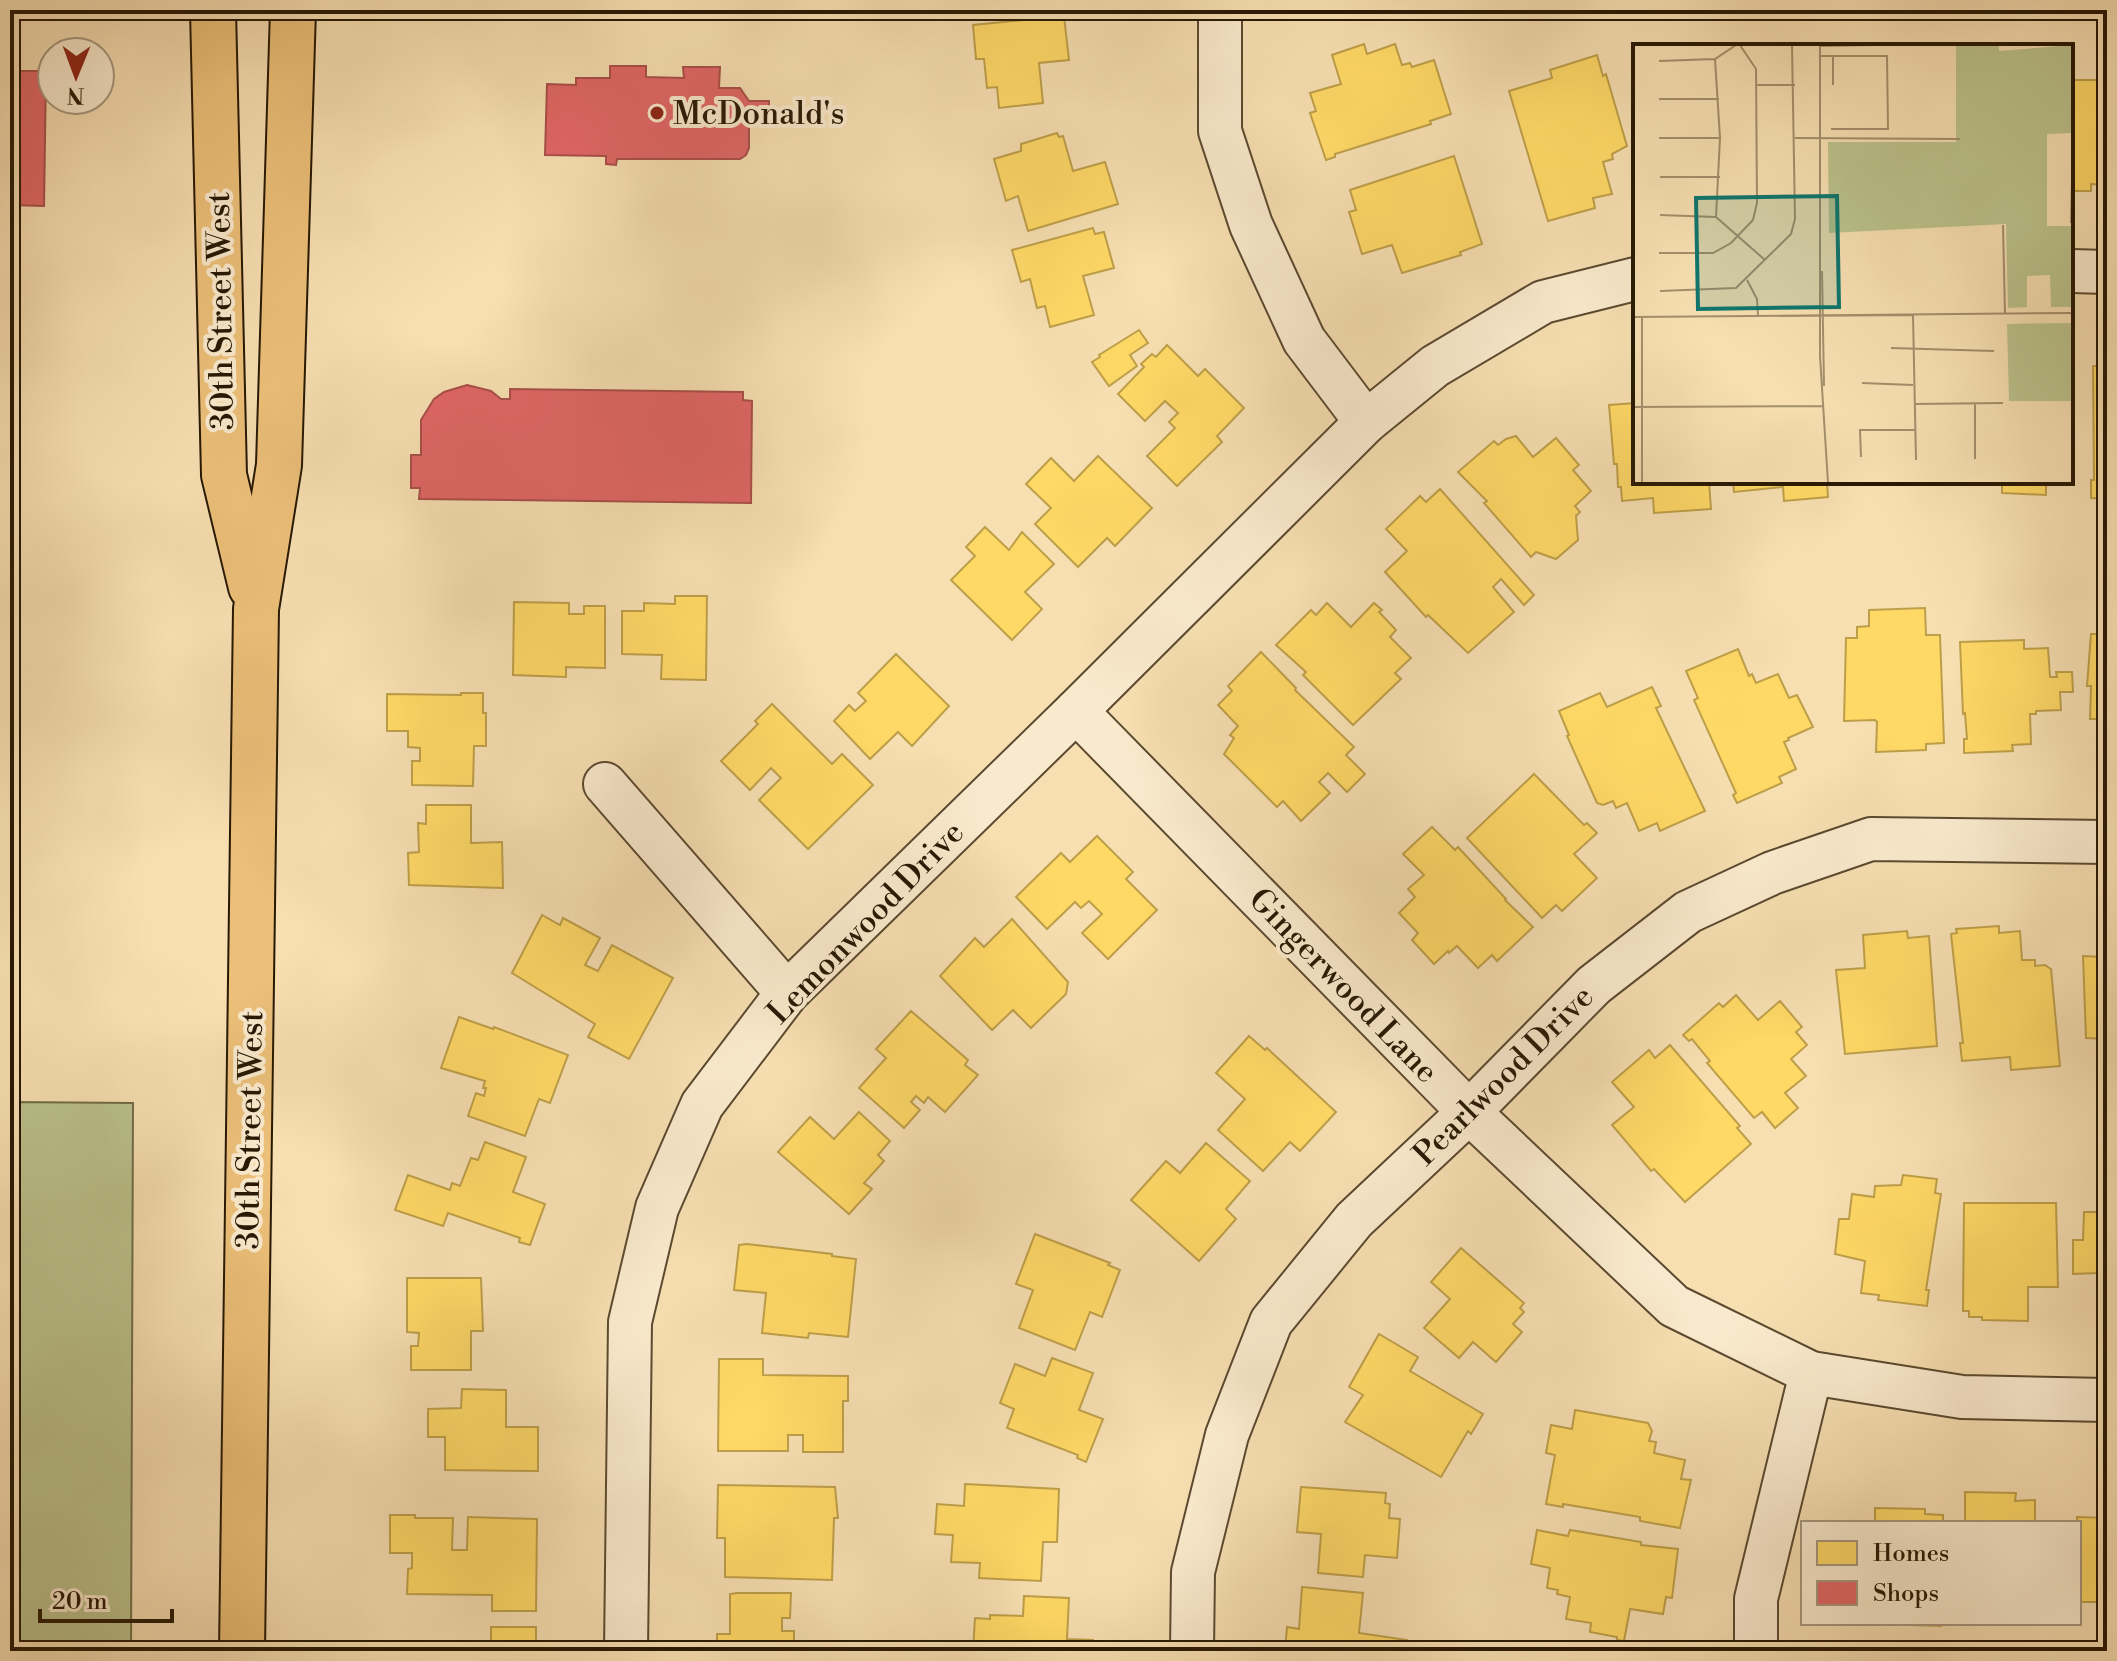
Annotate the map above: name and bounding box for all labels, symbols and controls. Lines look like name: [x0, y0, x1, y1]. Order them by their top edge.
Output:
north arrow: [36, 36, 116, 116]
inset map: [1633, 44, 2073, 484]
text: N: [66, 81, 85, 108]
place label: McDonald's: [673, 94, 844, 134]
marker: McDonald's: [648, 104, 666, 122]
street label: 30th Street West: [199, 191, 243, 431]
street label: Lemonwood Drive: [759, 813, 973, 1032]
street label: Gingerwood Lane: [1240, 880, 1446, 1092]
street label: Pearlwood Drive: [1405, 977, 1602, 1174]
street label: 30th Street West: [228, 1010, 272, 1250]
legend: [1801, 1521, 2081, 1625]
text: Homes: [1873, 1539, 1949, 1569]
scale bar: [40, 1573, 172, 1623]
text: Shops: [1873, 1579, 1939, 1609]
text: 20 m: [52, 1587, 108, 1617]

